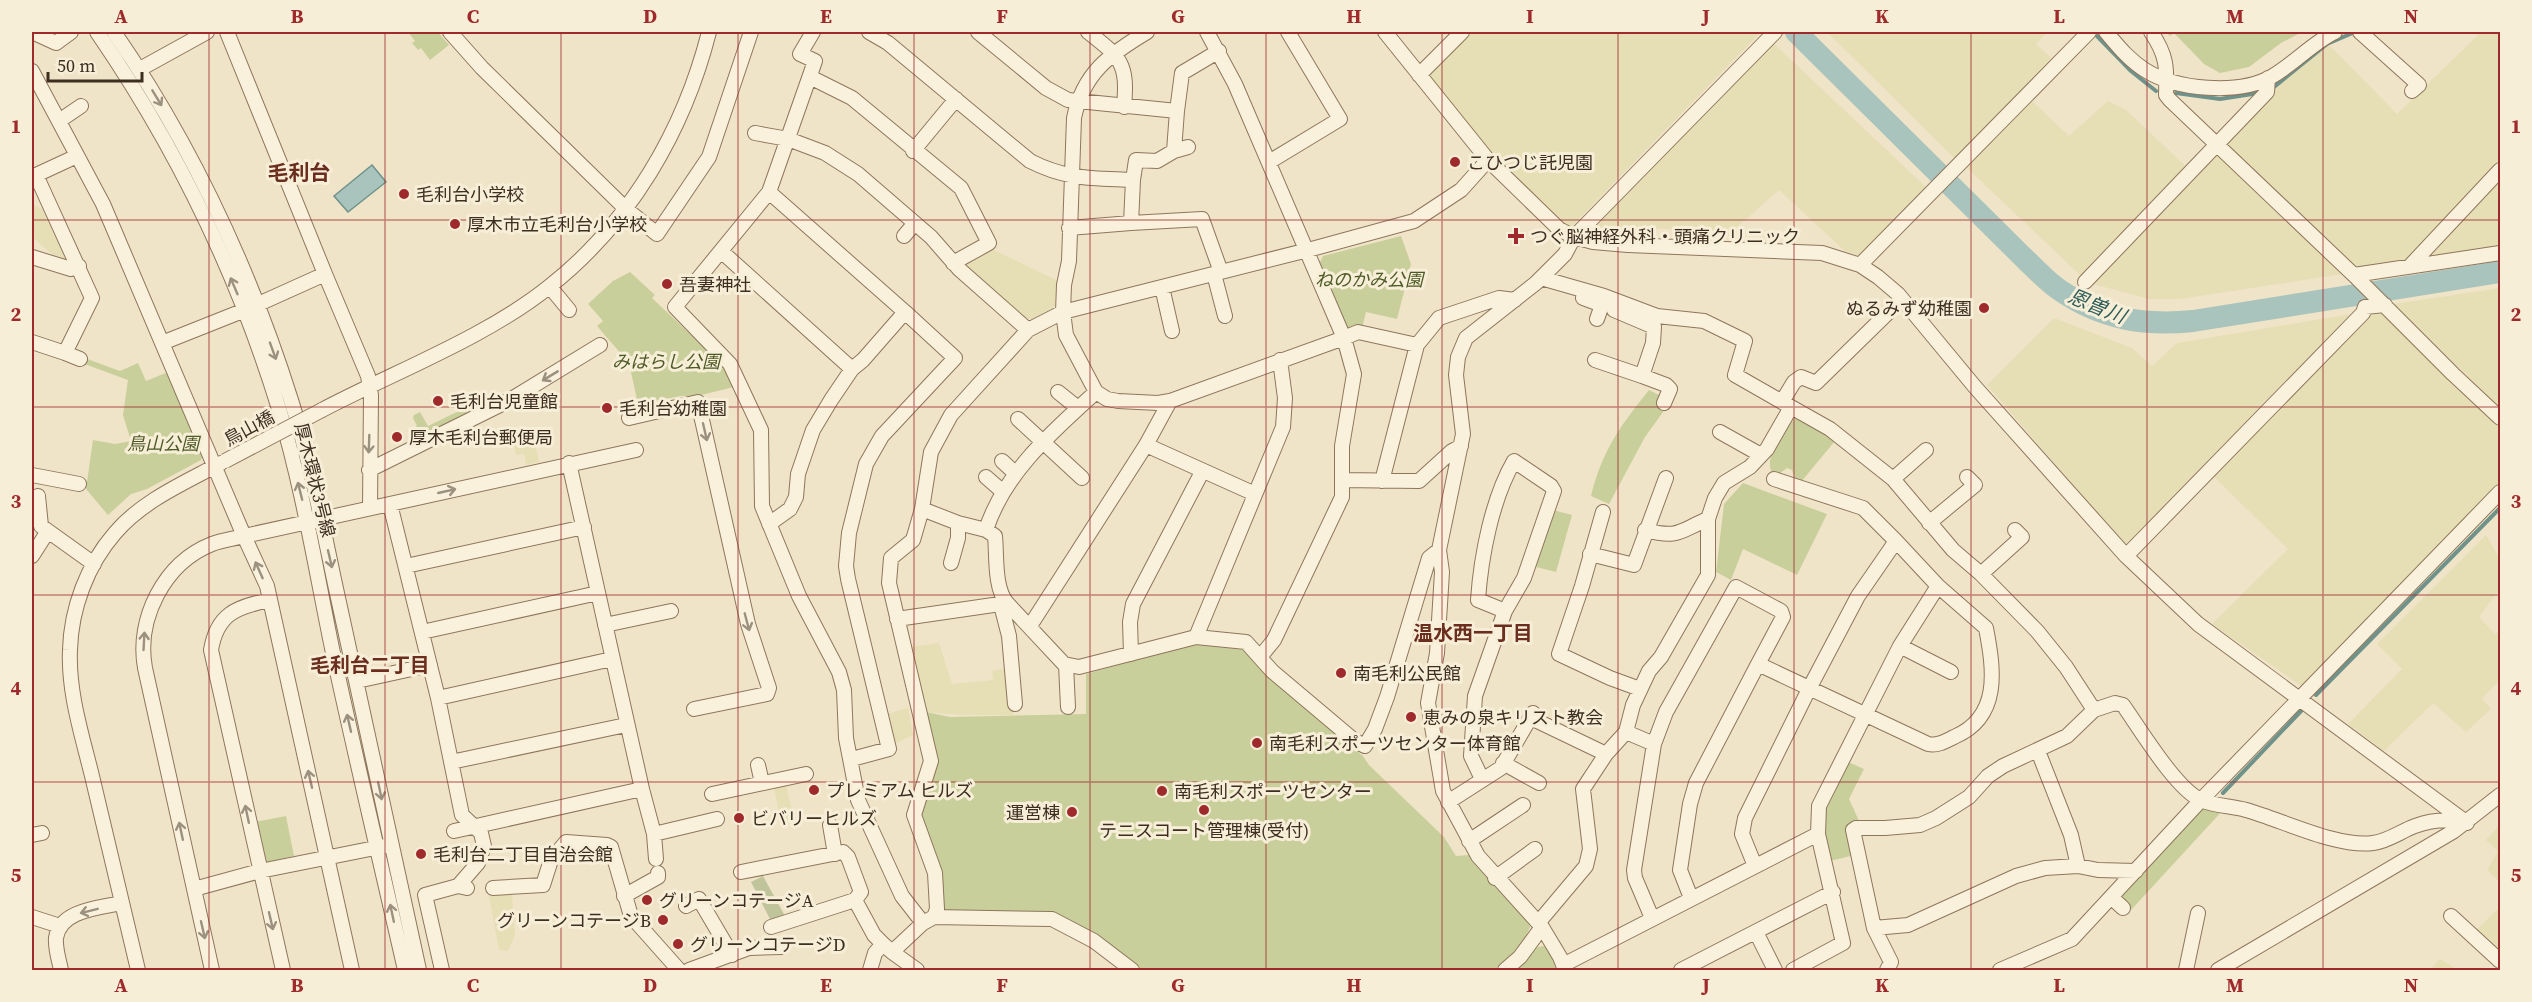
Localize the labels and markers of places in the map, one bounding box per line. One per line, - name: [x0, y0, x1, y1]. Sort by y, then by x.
- place label: こひつじ託児園: [1467, 150, 1593, 175]
- marker: こひつじ託児園: [1448, 155, 1462, 169]
- place label: 毛利台小学校: [416, 182, 524, 207]
- marker: 毛利台小学校: [397, 187, 411, 201]
- place label: 厚木市立毛利台小学校: [467, 212, 647, 237]
- marker: 厚木市立毛利台小学校: [448, 217, 462, 231]
- place label: つぐ脳神経外科・頭痛クリニック: [1530, 224, 1800, 249]
- marker: つぐ脳神経外科・頭痛クリニック: [1507, 227, 1525, 245]
- place label: 吾妻神社: [679, 272, 751, 297]
- marker: 吾妻神社: [660, 277, 674, 291]
- place label: ぬるみず幼稚園: [1846, 296, 1972, 321]
- marker: ぬるみず幼稚園: [1977, 301, 1991, 315]
- place label: 毛利台児童館: [450, 389, 558, 414]
- marker: 毛利台児童館: [431, 394, 445, 408]
- place label: 毛利台幼稚園: [619, 396, 727, 421]
- marker: 毛利台幼稚園: [600, 401, 614, 415]
- place label: 厚木毛利台郵便局: [409, 425, 553, 450]
- marker: 厚木毛利台郵便局: [390, 430, 404, 444]
- place label: 南毛利公民館: [1353, 661, 1461, 686]
- marker: 南毛利公民館: [1334, 666, 1348, 680]
- place label: 恵みの泉キリスト教会: [1423, 705, 1603, 730]
- marker: 恵みの泉キリスト教会: [1404, 710, 1418, 724]
- place label: 南毛利スポーツセンター体育館: [1269, 731, 1521, 756]
- marker: 南毛利スポーツセンター体育館: [1250, 736, 1264, 750]
- place label: プレミアム ヒルズ: [826, 778, 973, 803]
- place label: 南毛利スポーツセンター: [1174, 779, 1372, 804]
- marker: プレミアム ヒルズ: [807, 783, 821, 797]
- marker: 南毛利スポーツセンター: [1155, 784, 1169, 798]
- place label: 運営棟: [1006, 800, 1060, 825]
- marker: テニスコート管理棟(受付): [1197, 803, 1211, 817]
- marker: 運営棟: [1065, 805, 1079, 819]
- place label: ビバリーヒルズ: [751, 806, 877, 831]
- marker: ビバリーヒルズ: [732, 811, 746, 825]
- place label: テニスコート管理棟(受付): [1099, 818, 1309, 843]
- place label: 毛利台二丁目自治会館: [433, 842, 613, 867]
- marker: 毛利台二丁目自治会館: [414, 847, 428, 861]
- place label: グリーンコテージA: [659, 888, 814, 913]
- marker: グリーンコテージA: [640, 893, 654, 907]
- place label: グリーンコテージB: [497, 908, 651, 933]
- marker: グリーンコテージB: [656, 913, 670, 927]
- place label: グリーンコテージD: [690, 932, 846, 957]
- marker: グリーンコテージD: [671, 937, 685, 951]

